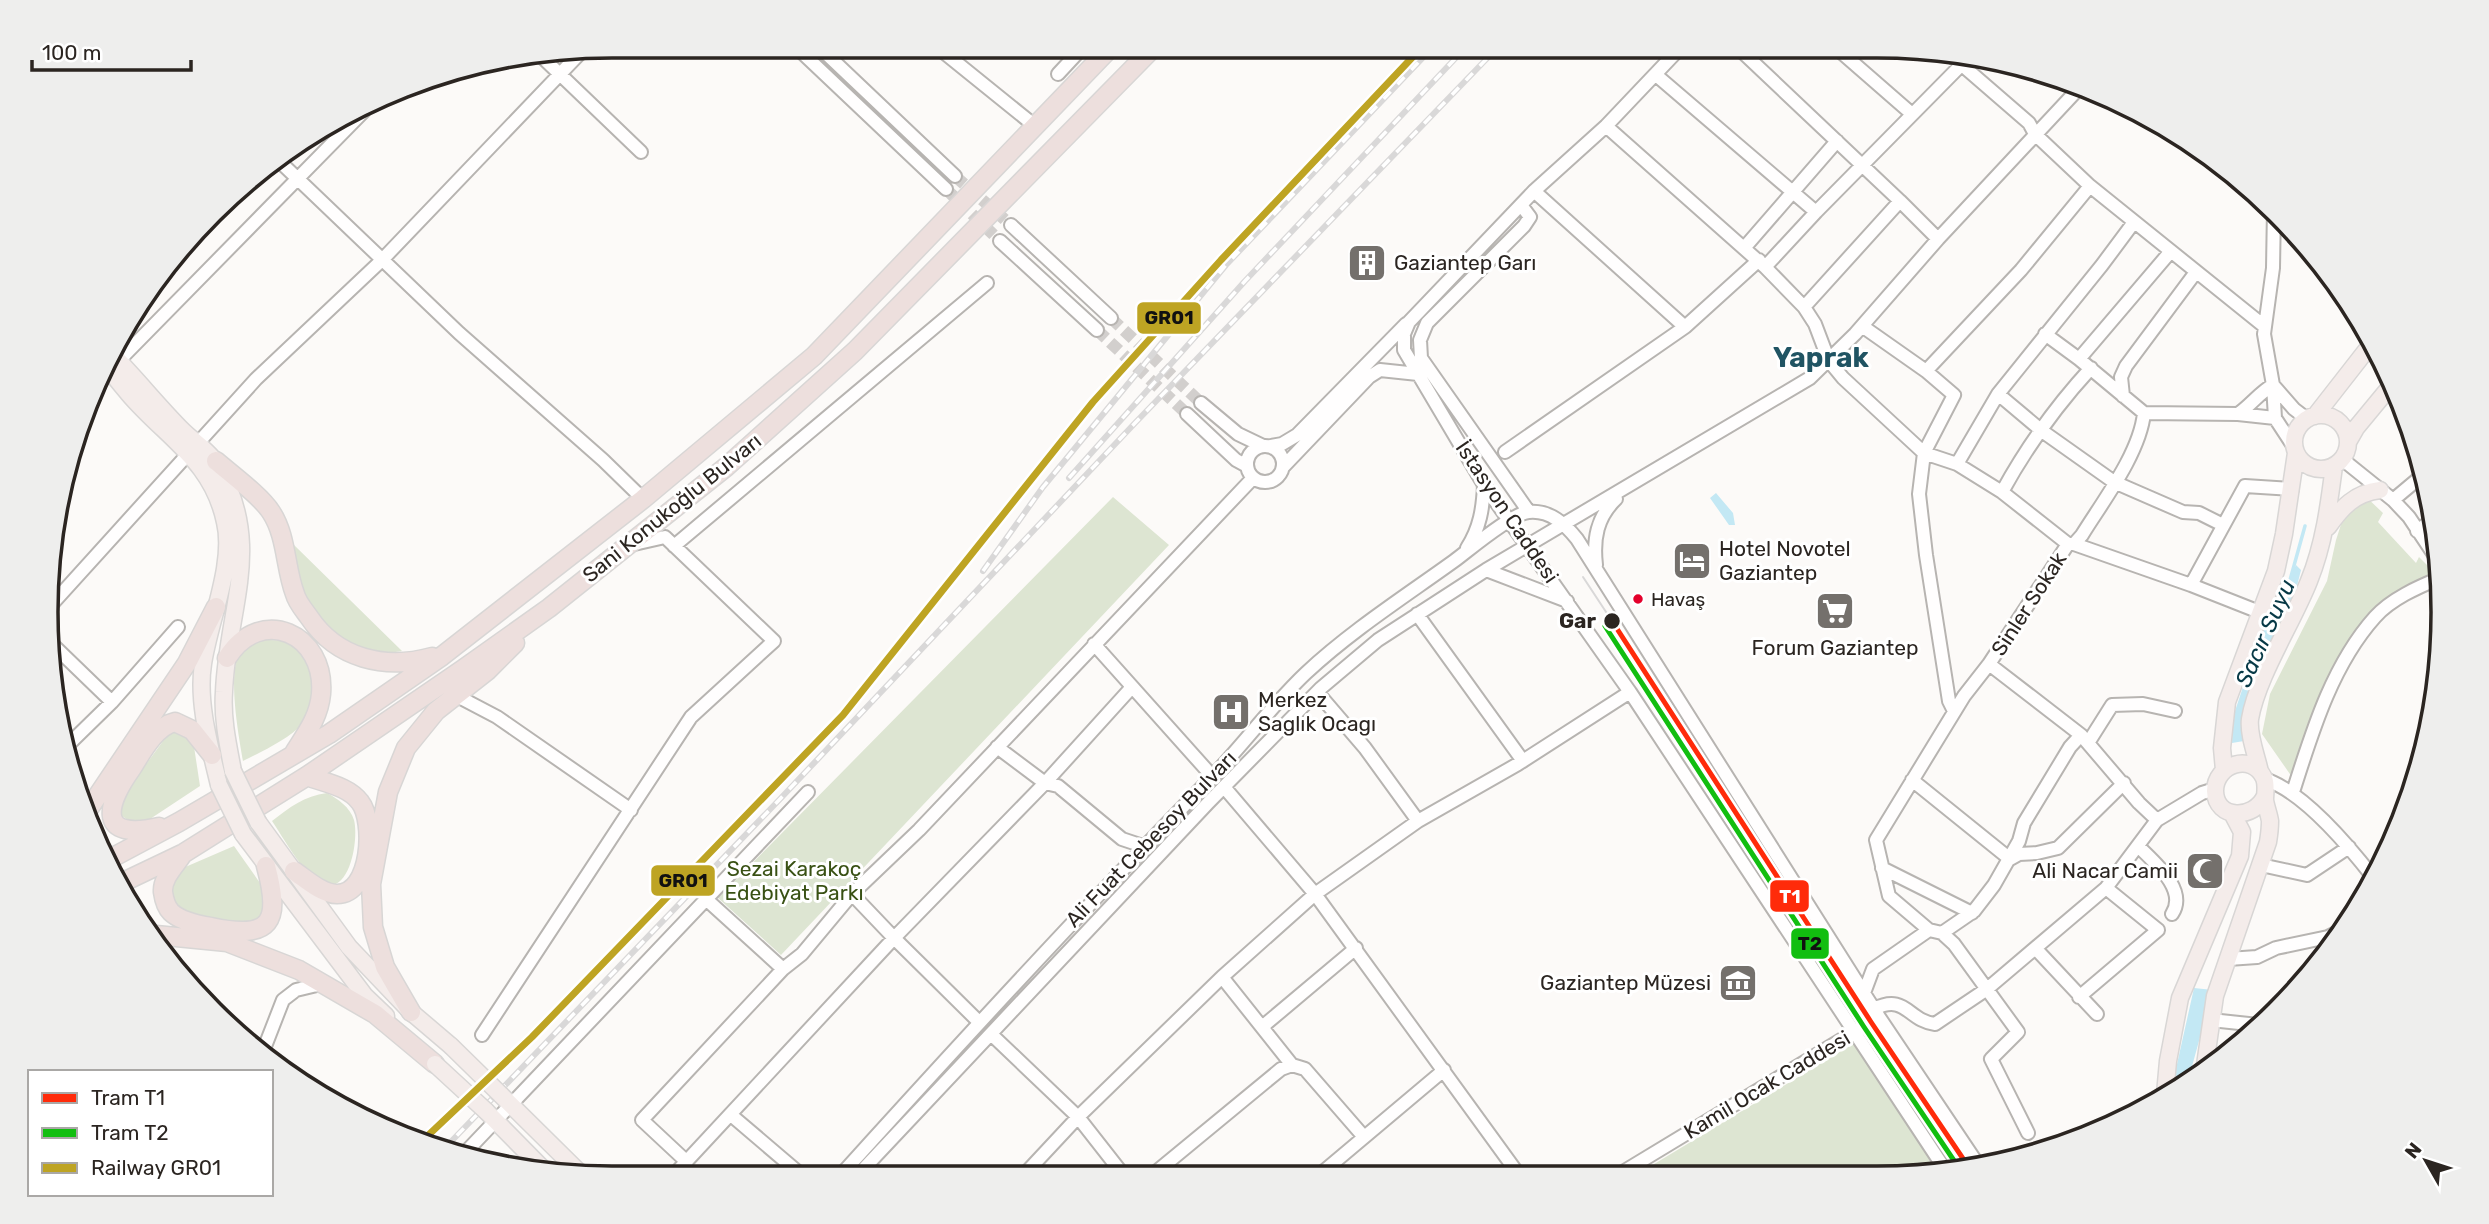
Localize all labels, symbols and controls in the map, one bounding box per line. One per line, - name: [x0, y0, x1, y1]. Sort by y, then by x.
- scale bar: [32, 28, 191, 72]
- text: 100 m: [42, 40, 101, 65]
- building icon: Gaziantep Garı: [1346, 242, 1388, 284]
- place label: Gaziantep Garı: [1394, 250, 1536, 275]
- line badge: GR01: [1136, 301, 1202, 335]
- text: GR01: [1144, 306, 1194, 329]
- district label: Yaprak: [1773, 341, 1870, 374]
- street label: Sani Konukoğlu Bulvarı: [577, 428, 766, 587]
- street label: İstasyon Caddesi: [1451, 436, 1564, 587]
- place label: Hotel Novotel Gaziantep: [1719, 536, 1851, 585]
- hotel icon: Hotel Novotel Gaziantep: [1671, 540, 1713, 582]
- street label: Sinler Sokak: [1986, 547, 2071, 660]
- water label: Sacır Suyu: [2229, 575, 2301, 691]
- place label: Havaş: [1651, 588, 1705, 611]
- supermarket icon: Forum Gaziantep: [1814, 590, 1856, 632]
- marker: Havaş: [1631, 592, 1645, 606]
- place label: Gar: [1559, 608, 1596, 633]
- marker: Gar: [1602, 611, 1622, 631]
- place label: Forum Gaziantep: [1752, 635, 1918, 660]
- place label: Merkez Saglık Ocagı: [1258, 687, 1376, 736]
- hospital icon: Merkez Saglık Ocagı: [1210, 691, 1252, 733]
- street label: Ali Fuat Cebesoy Bulvarı: [1060, 745, 1241, 932]
- mosque icon: Ali Nacar Camii: [2184, 850, 2226, 892]
- park label: Sezai Karakoç Edebiyat Parkı: [724, 856, 864, 905]
- place label: Ali Nacar Camii: [2032, 858, 2178, 883]
- line badge: GR01: [650, 864, 716, 897]
- text: GR01: [658, 869, 708, 892]
- line badge: T1: [1769, 879, 1810, 913]
- text: T1: [1779, 885, 1801, 908]
- line badge: T2: [1790, 927, 1830, 960]
- text: T2: [1798, 932, 1822, 955]
- museum icon: Gaziantep Müzesi: [1717, 962, 1759, 1004]
- place label: Gaziantep Müzesi: [1540, 970, 1711, 995]
- street label: Kamil Ocak Caddesi: [1679, 1025, 1854, 1144]
- legend: [28, 1070, 273, 1196]
- text: Tram T1: [91, 1085, 165, 1110]
- text: Tram T2: [91, 1120, 169, 1145]
- north arrow: [2391, 1126, 2461, 1196]
- text: N: [2400, 1138, 2426, 1163]
- text: Railway GR01: [91, 1155, 221, 1180]

